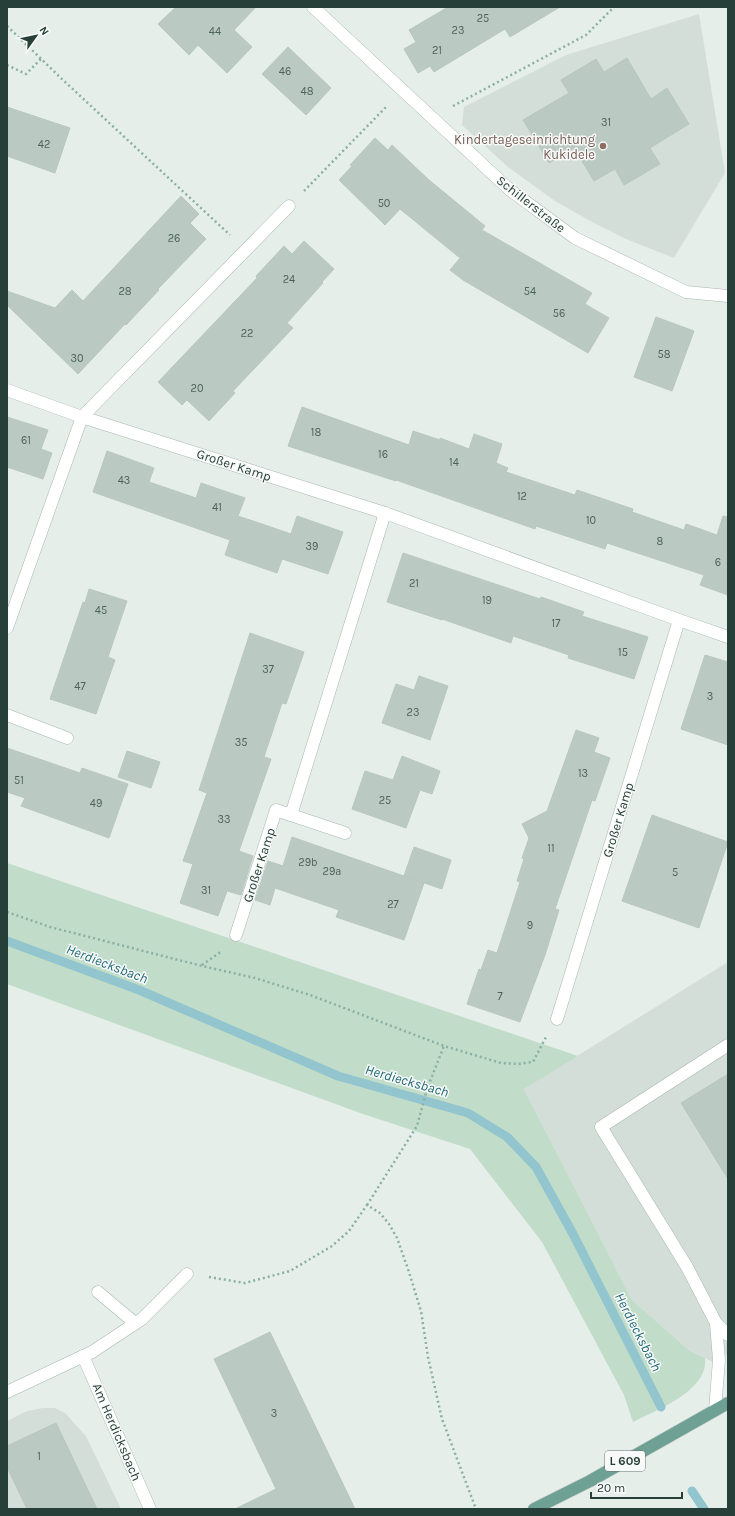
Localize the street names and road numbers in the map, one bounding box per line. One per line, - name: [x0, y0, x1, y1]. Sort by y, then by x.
- street label: Schillerstraße: [494, 172, 569, 236]
- street label: Großer Kamp: [195, 446, 273, 484]
- street label: Großer Kamp: [600, 781, 636, 859]
- street label: Großer Kamp: [240, 826, 278, 904]
- street label: Am Herdicksbach: [90, 1381, 144, 1483]
- road number: L 609: [605, 1451, 645, 1471]

